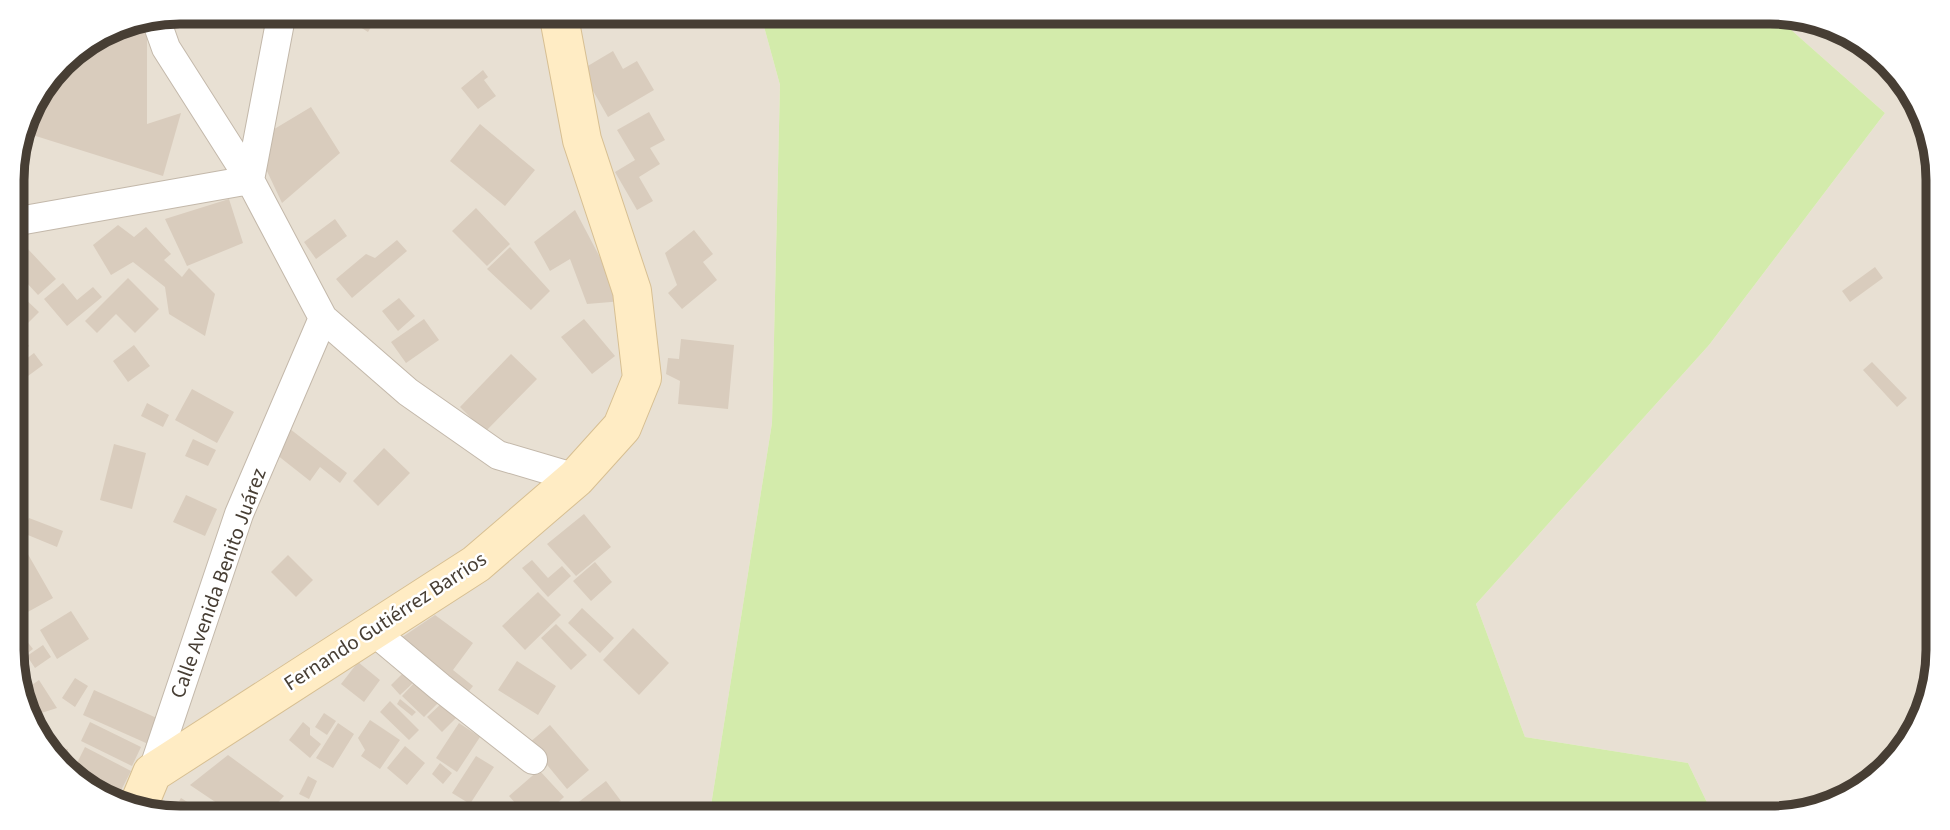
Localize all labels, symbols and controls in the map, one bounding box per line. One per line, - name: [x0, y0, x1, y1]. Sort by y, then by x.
- street label: Calle Avenida Benito Juárez: [162, 464, 274, 702]
- street label: Fernando Gutiérrez Barrios: [278, 544, 492, 698]

